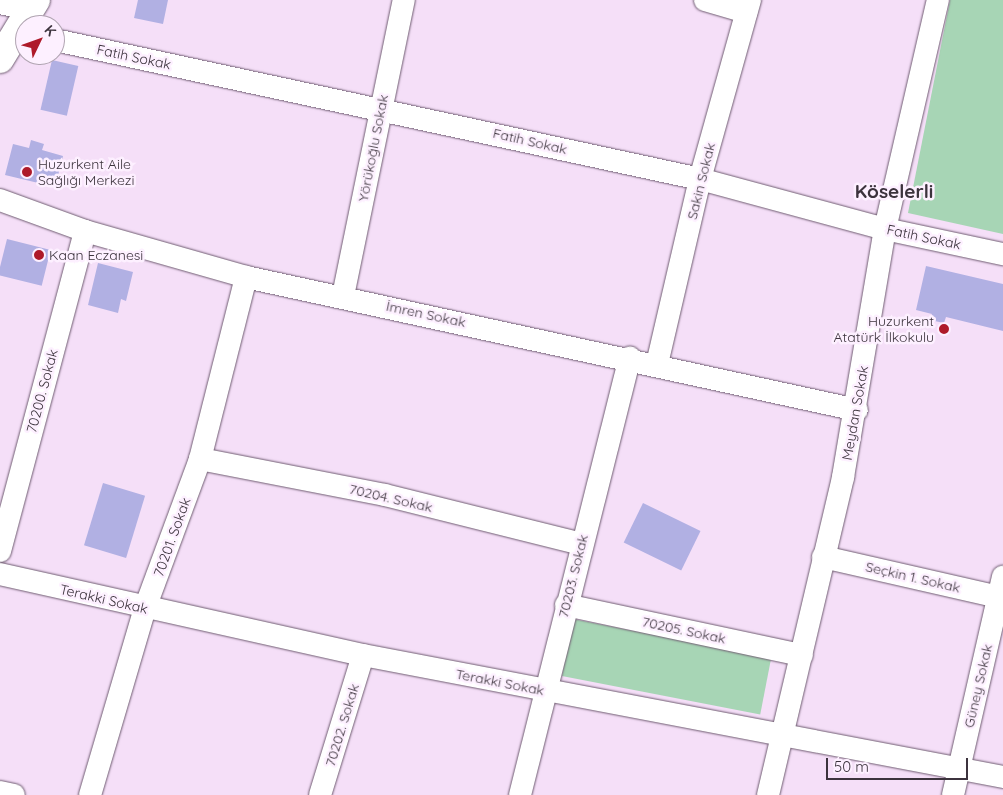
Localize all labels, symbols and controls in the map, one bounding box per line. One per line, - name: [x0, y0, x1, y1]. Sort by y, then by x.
- north arrow: [15, 15, 65, 65]
- text: K: [41, 21, 60, 40]
- street label: Fatih Sokak: [95, 41, 173, 73]
- street label: Yörükoğlu Sokak: [354, 93, 392, 203]
- street label: Fatih Sokak: [491, 124, 569, 158]
- street label: Sakin Sokak: [683, 141, 719, 221]
- place label: Huzurkent Aile Sağlığı Merkezi: [38, 156, 135, 188]
- marker: Huzurkent Aile Sağlığı Merkezi: [20, 165, 34, 179]
- district label: Köselerli: [855, 181, 933, 203]
- street label: Fatih Sokak: [885, 221, 963, 253]
- place label: Kaan Eczanesi: [49, 247, 143, 263]
- marker: Kaan Eczanesi: [33, 249, 45, 261]
- street label: İmren Sokak: [385, 297, 467, 331]
- place label: Huzurkent Atatürk İlkokulu: [834, 313, 934, 346]
- marker: Huzurkent Atatürk İlkokulu: [938, 323, 950, 335]
- street label: 70200. Sokak: [23, 347, 61, 435]
- street label: Meydan Sokak: [838, 364, 872, 462]
- street label: 70204. Sokak: [348, 480, 434, 516]
- street label: 70201. Sokak: [150, 495, 194, 579]
- street label: 70203. Sokak: [555, 533, 591, 619]
- street label: Seçkin 1. Sokak: [864, 558, 962, 596]
- street label: Terakki Sokak: [58, 581, 150, 617]
- street label: 70205. Sokak: [641, 613, 727, 647]
- street label: Güney Sokak: [960, 643, 996, 729]
- street label: Terakki Sokak: [454, 665, 546, 699]
- street label: 70202. Sokak: [321, 682, 363, 768]
- scale bar: [828, 748, 970, 780]
- text: 50 m: [834, 757, 869, 776]

